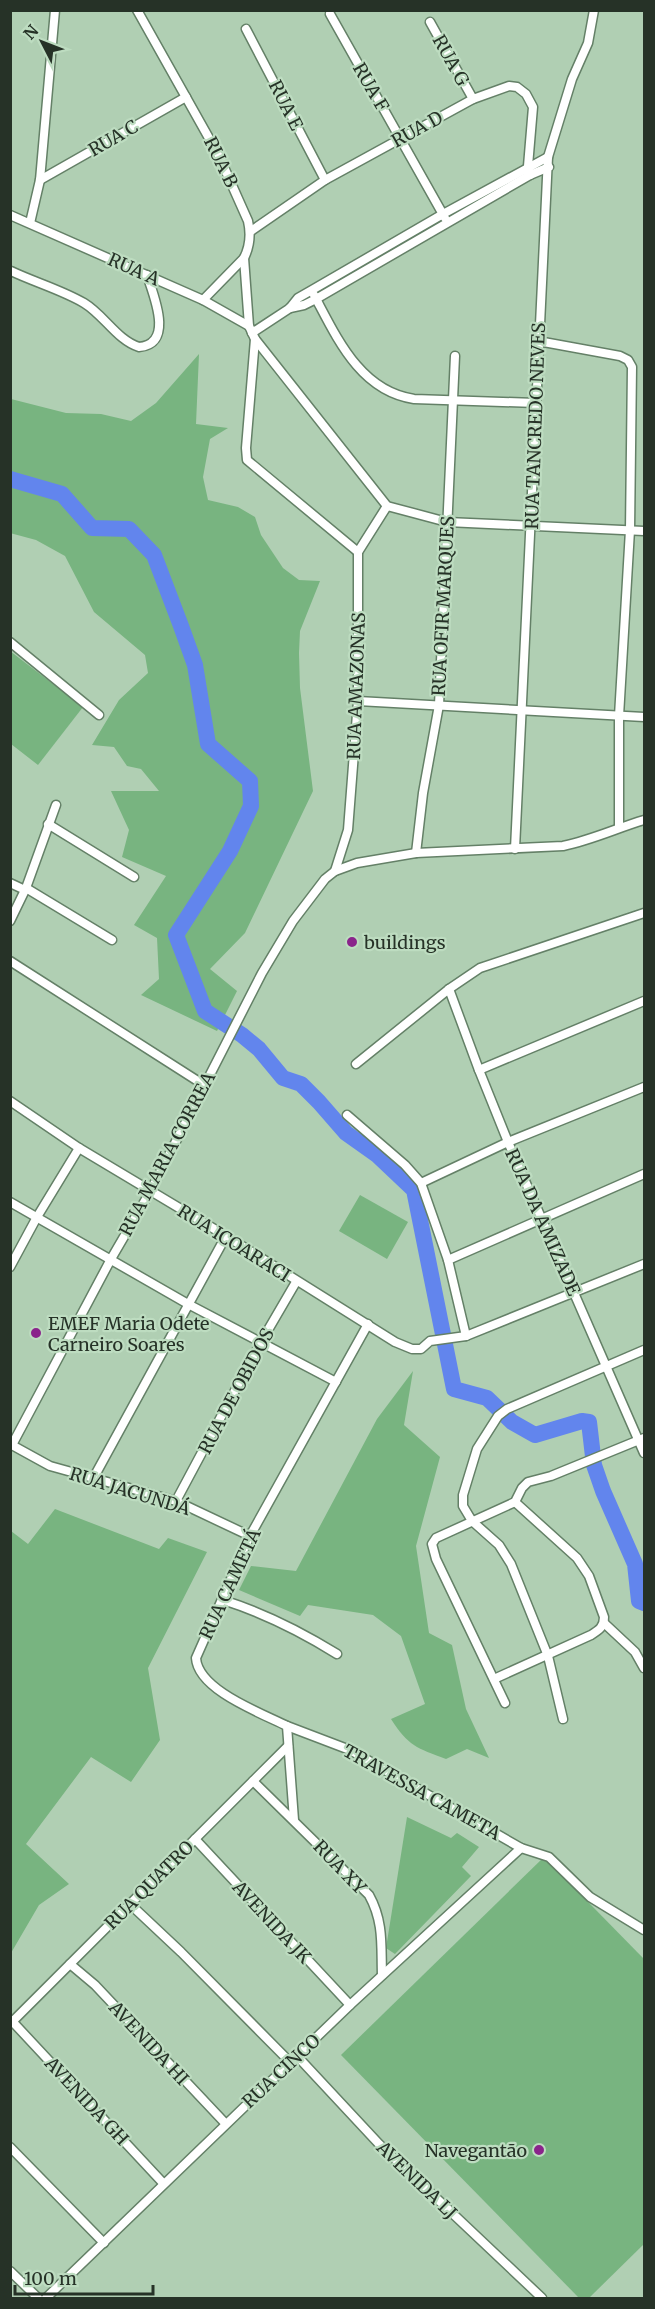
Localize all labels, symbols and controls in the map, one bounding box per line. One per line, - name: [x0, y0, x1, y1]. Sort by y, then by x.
- north arrow: [12, 12, 72, 72]
- text: N: [19, 20, 43, 43]
- street label: RUA G: [428, 31, 474, 89]
- street label: RUA F: [348, 58, 394, 116]
- street label: RUA E: [264, 76, 309, 134]
- street label: RUA D: [387, 106, 447, 152]
- street label: RUA C: [84, 115, 142, 161]
- street label: RUA B: [199, 133, 243, 191]
- street label: RUA A: [105, 247, 164, 291]
- street label: RUA TANCREDO NEVES: [520, 322, 550, 530]
- street label: RUA OFIR MARQUES: [427, 515, 459, 697]
- street label: RUA AMAZONAS: [342, 612, 370, 760]
- place label: buildings: [363, 931, 446, 954]
- marker: buildings: [345, 935, 359, 949]
- street label: RUA MARIA CORREA: [114, 1068, 220, 1240]
- street label: RUA DA AMIZADE: [500, 1145, 586, 1300]
- street label: RUA ICOARACI: [173, 1199, 295, 1287]
- place label: EMEF Maria Odete Carneiro Soares: [48, 1312, 210, 1356]
- street label: RUA DE OBIDOS: [193, 1324, 279, 1458]
- marker: EMEF Maria Odete Carneiro Soares: [29, 1326, 43, 1340]
- street label: RUA JACUNDÁ: [67, 1462, 193, 1520]
- street label: RUA CAMETÁ: [194, 1525, 266, 1643]
- street label: TRAVESSA CAMETA: [339, 1739, 505, 1845]
- street label: RUA XY: [309, 1835, 372, 1899]
- street label: RUA QUATRO: [100, 1836, 198, 1934]
- street label: AVENIDA JK: [227, 1875, 316, 1968]
- street label: AVENIDA HI: [104, 1995, 194, 2090]
- street label: RUA CINCO: [237, 2029, 325, 2113]
- street label: AVENIDA GH: [39, 2051, 134, 2150]
- street label: AVENIDA LJ: [371, 2135, 462, 2224]
- place label: Navegantão: [425, 2139, 527, 2162]
- marker: Navegantão: [532, 2143, 546, 2157]
- scale bar: [15, 2258, 153, 2296]
- text: 100 m: [24, 2267, 77, 2290]

